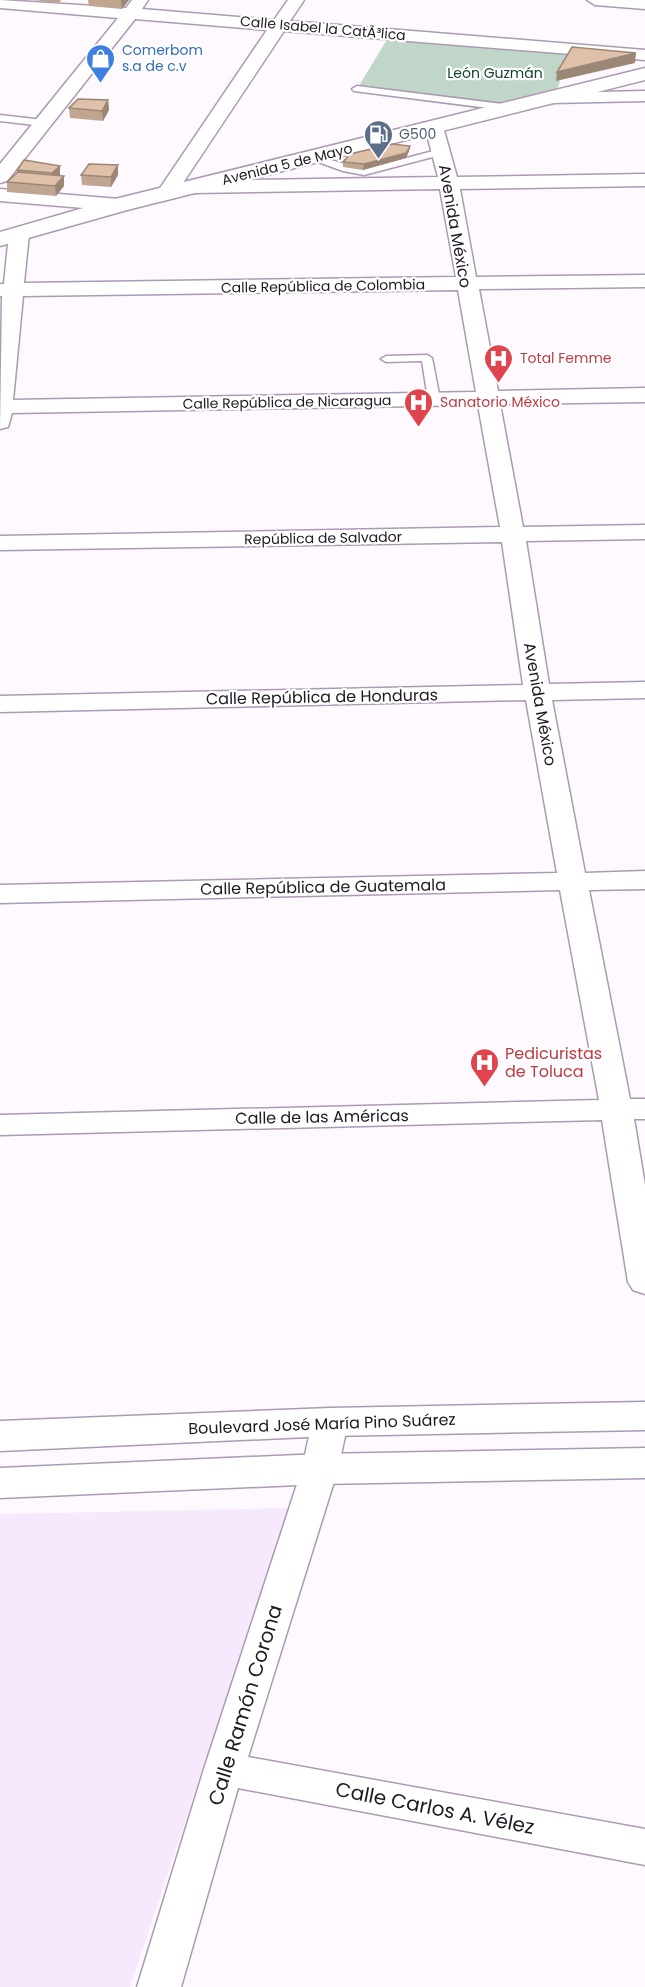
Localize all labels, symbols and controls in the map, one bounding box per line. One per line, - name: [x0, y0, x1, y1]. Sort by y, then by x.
- street label: Calle Isabel la CatÃ³lica: [239, 11, 407, 45]
- place label: Comerbom s.a de c.v: [122, 40, 203, 76]
- shop icon: Comerbom s.a de c.v: [85, 42, 117, 84]
- park label: León Guzmán: [447, 63, 543, 83]
- fuel station icon: G500: [362, 118, 394, 160]
- place label: G500: [399, 124, 436, 144]
- street label: Avenida 5 de Mayo: [220, 138, 354, 190]
- street label: Avenida México: [433, 162, 477, 290]
- street label: Calle República de Colombia: [221, 274, 425, 298]
- hospital icon: Total Femme: [483, 342, 515, 384]
- place label: Total Femme: [520, 348, 612, 368]
- hospital icon: Sanatorio México: [403, 386, 435, 428]
- street label: Calle República de Nicaragua: [182, 390, 392, 414]
- place label: Sanatorio México: [440, 392, 560, 412]
- street label: República de Salvador: [244, 527, 402, 549]
- street label: Avenida México: [518, 640, 562, 768]
- street label: Calle República de Honduras: [206, 683, 438, 711]
- street label: Calle República de Guatemala: [200, 873, 446, 901]
- place label: Pedicuristas de Toluca: [505, 1042, 602, 1083]
- hospital icon: Pedicuristas de Toluca: [468, 1046, 500, 1088]
- street label: Calle de las Américas: [235, 1104, 409, 1130]
- street label: Boulevard José María Pino Suárez: [188, 1408, 456, 1440]
- street label: Calle Ramón Corona: [201, 1601, 289, 1809]
- street label: Calle Carlos A. Vélez: [333, 1775, 537, 1841]

